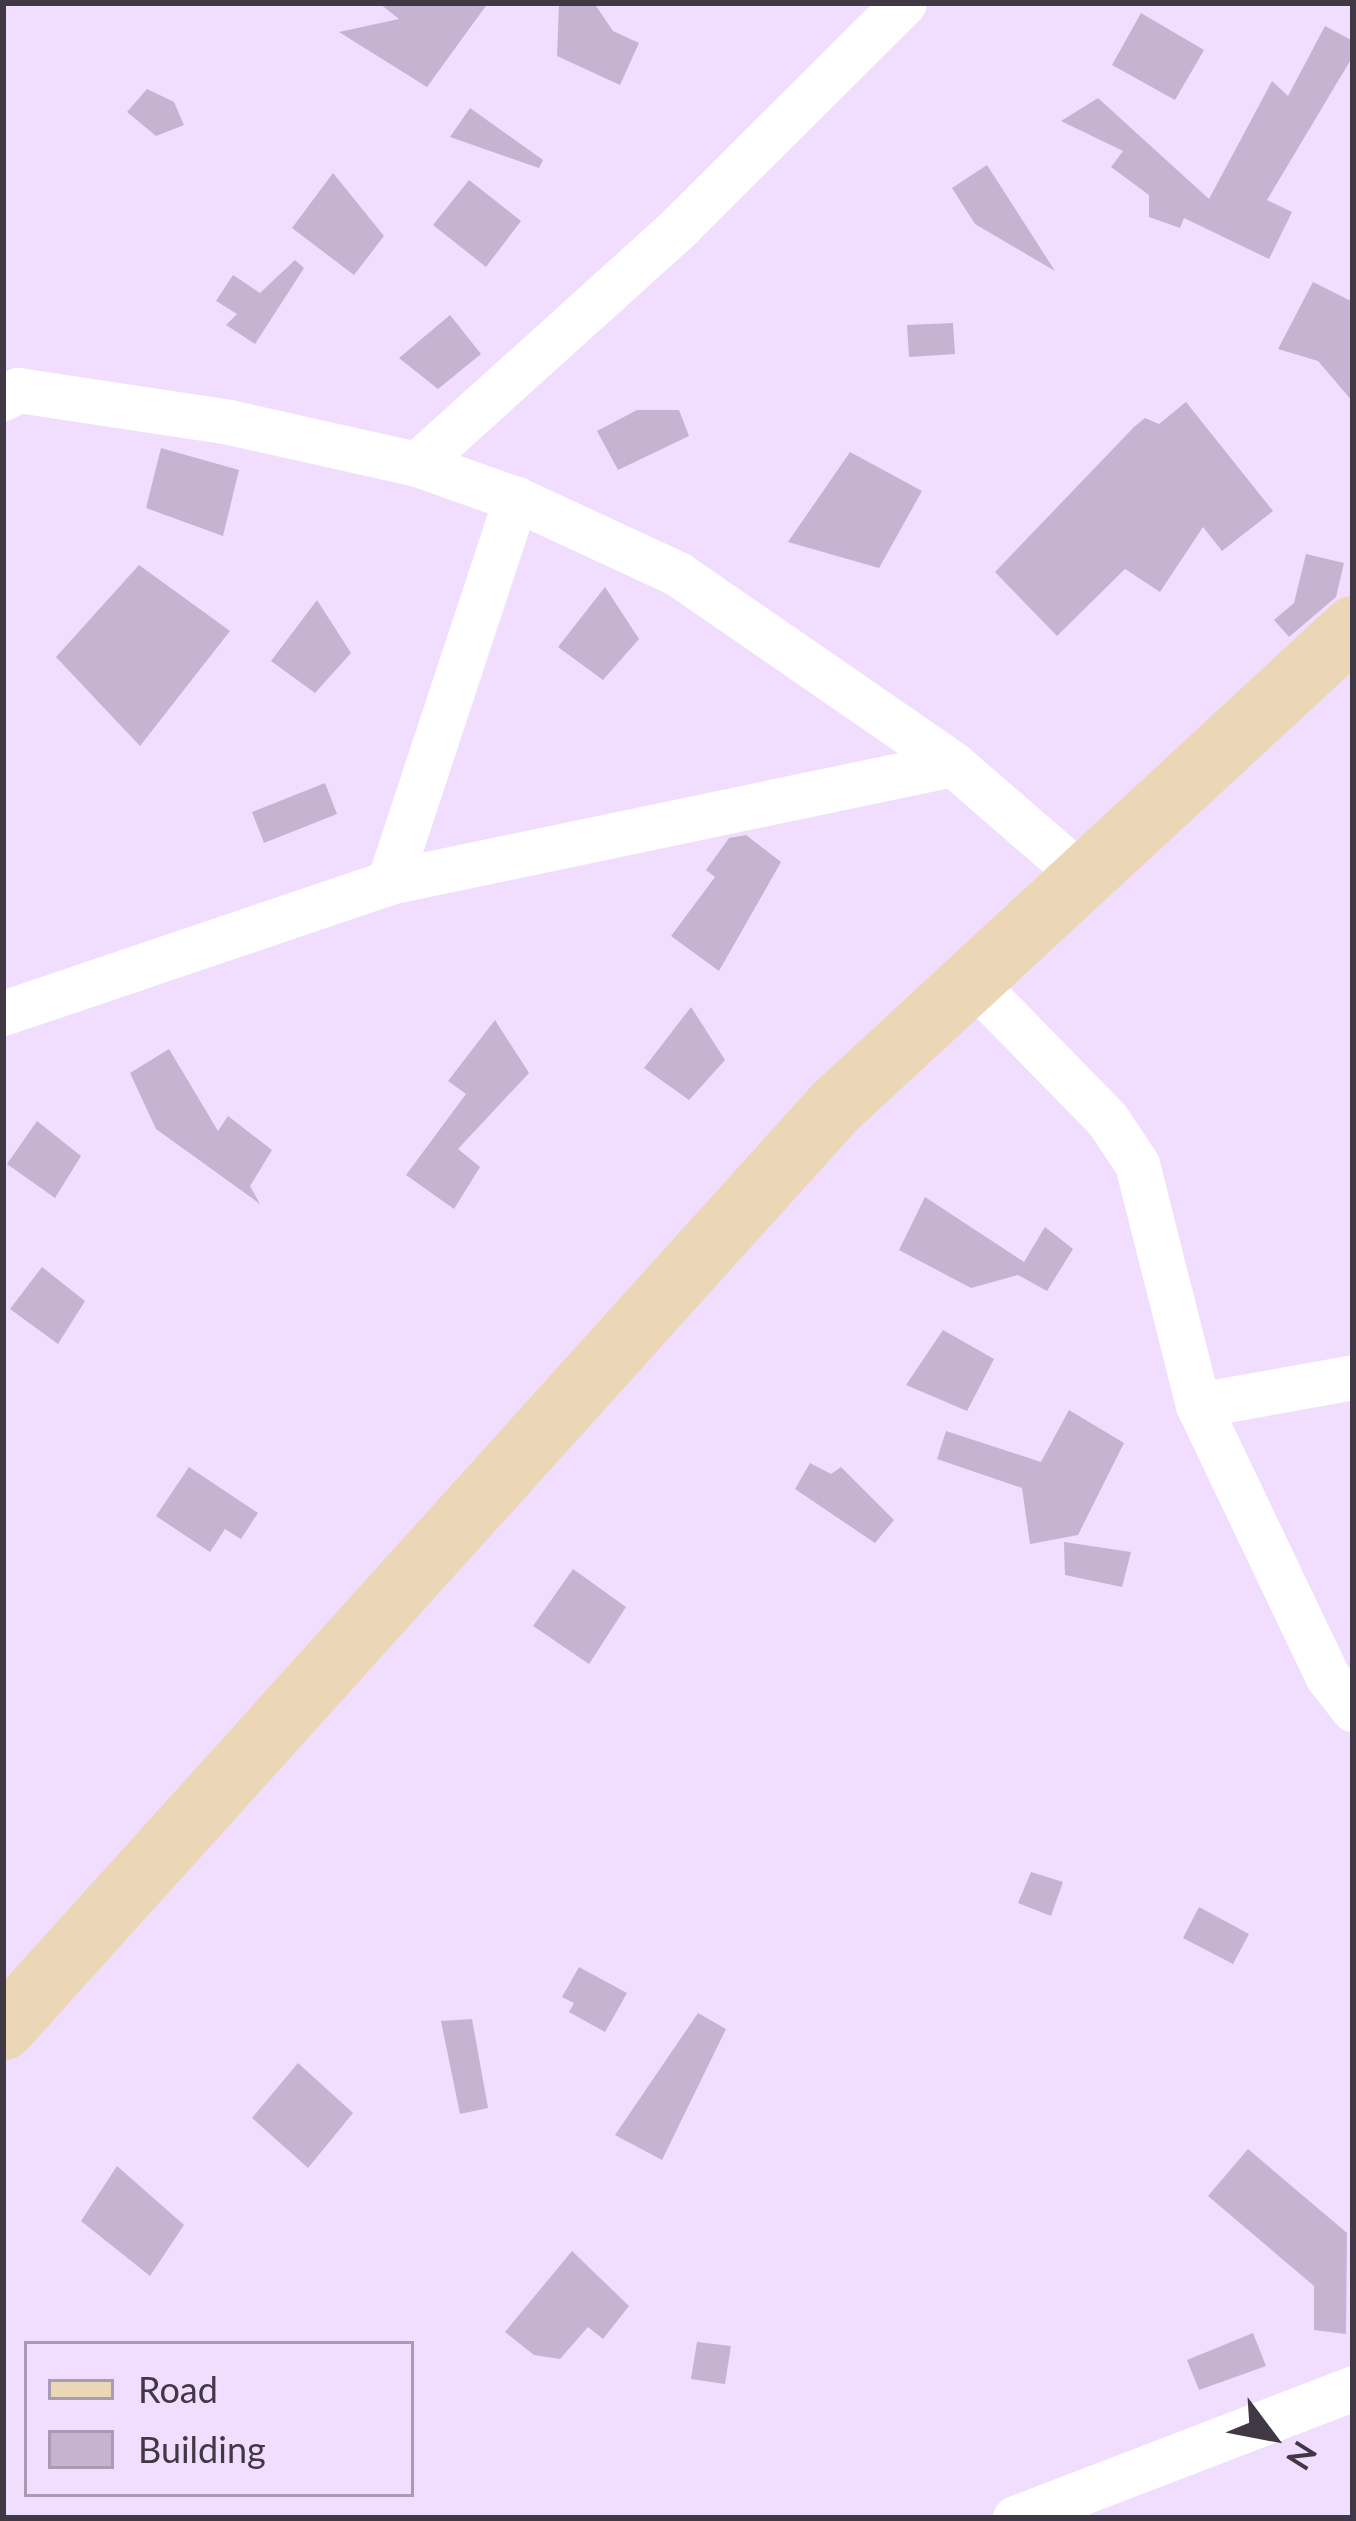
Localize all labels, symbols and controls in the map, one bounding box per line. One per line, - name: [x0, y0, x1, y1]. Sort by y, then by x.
- legend: [24, 2341, 414, 2497]
- text: Road: [138, 2367, 218, 2411]
- north arrow: [1212, 2377, 1332, 2497]
- text: Building: [138, 2427, 266, 2471]
- text: N: [1279, 2435, 1326, 2477]

